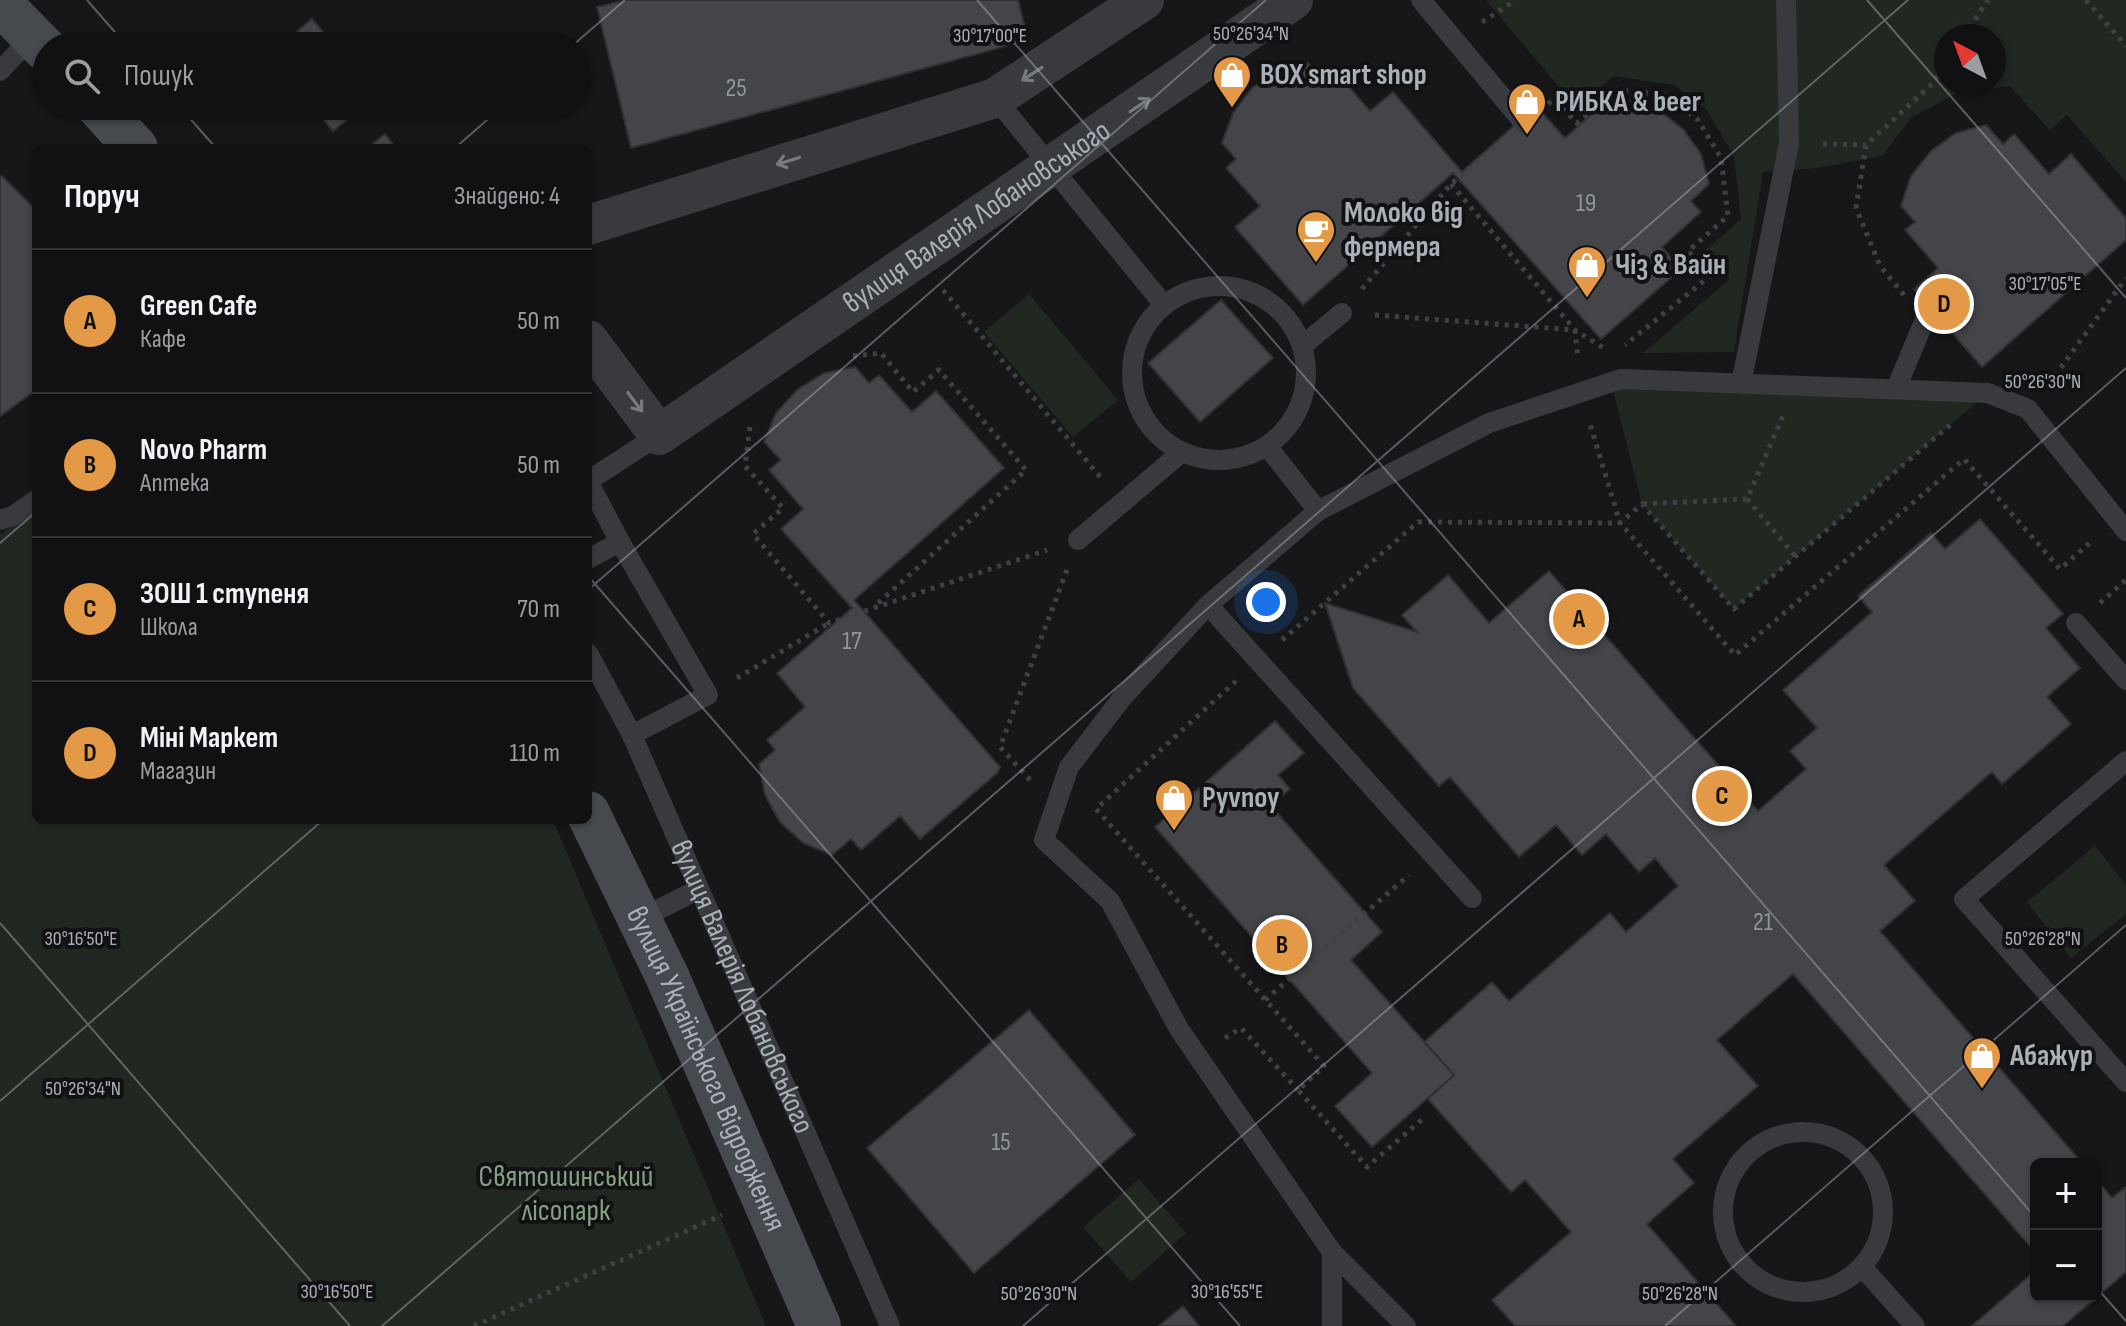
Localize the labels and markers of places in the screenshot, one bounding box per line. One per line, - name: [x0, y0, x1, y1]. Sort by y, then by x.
- shop icon: BOX smart shop: [1211, 54, 1253, 109]
- place label: BOX smart shop: [1260, 57, 1427, 93]
- shop icon: РИБКА & beer: [1506, 81, 1548, 136]
- place label: РИБКА & beer: [1555, 84, 1701, 120]
- place label: Молоко від фермера: [1344, 195, 1463, 265]
- cafe icon: Молоко від фермера: [1295, 209, 1337, 264]
- shop icon: Чіз & Вайн: [1566, 244, 1608, 299]
- place label: Чіз & Вайн: [1615, 247, 1726, 283]
- pin: D: [1918, 274, 1970, 334]
- pin: A: [1553, 589, 1605, 649]
- pin: C: [1696, 766, 1748, 826]
- shop icon: Pyvnoy: [1153, 777, 1195, 832]
- place label: Pyvnoy: [1202, 780, 1280, 816]
- pin: B: [1256, 915, 1308, 975]
- shop icon: Абажур: [1961, 1035, 2003, 1090]
- place label: Абажур: [2009, 1038, 2093, 1074]

